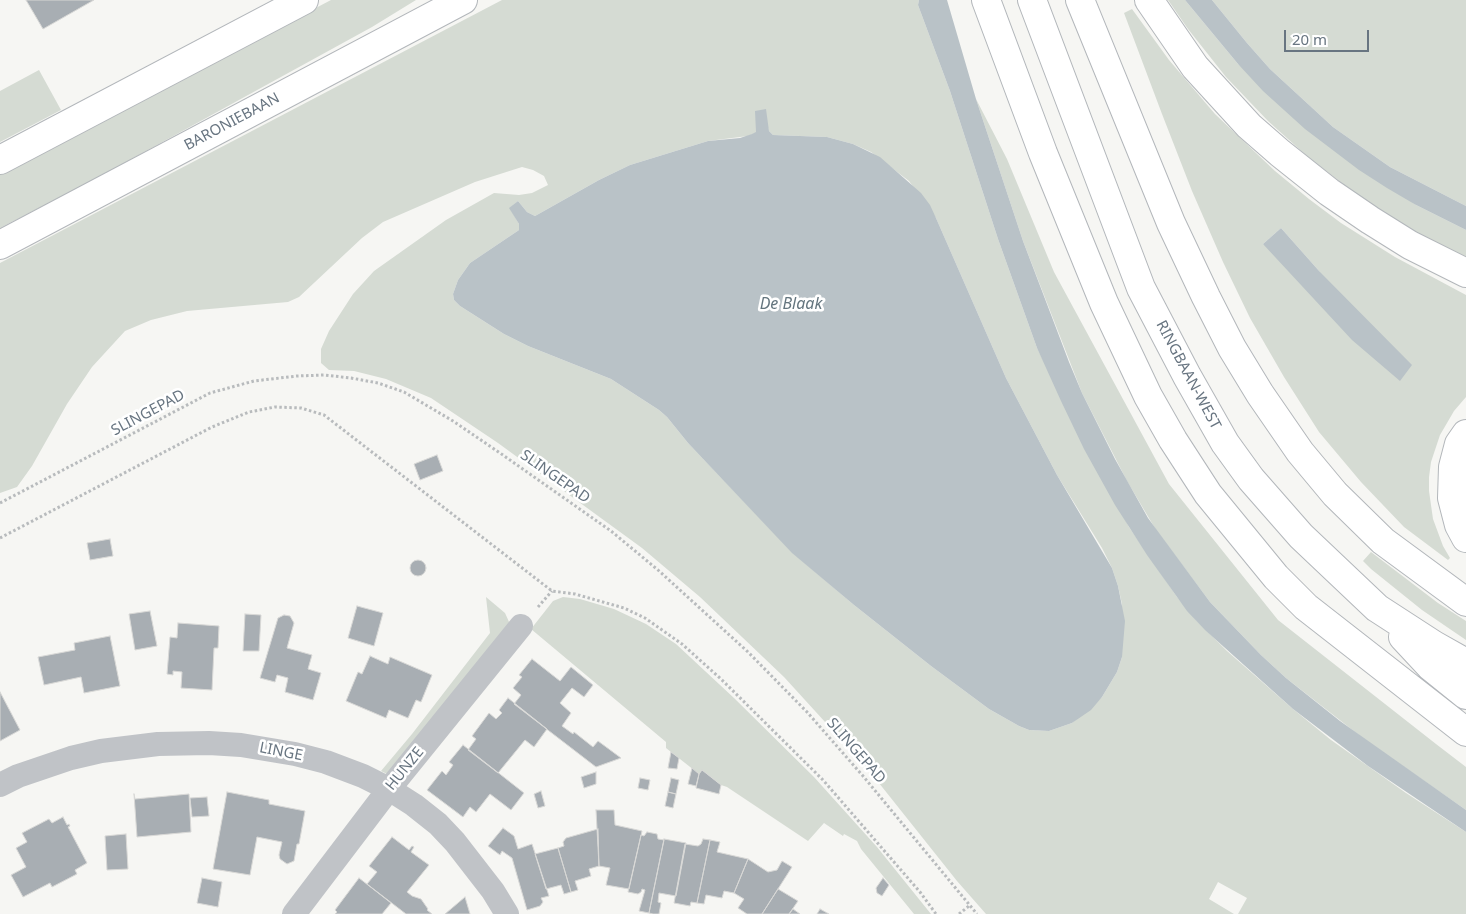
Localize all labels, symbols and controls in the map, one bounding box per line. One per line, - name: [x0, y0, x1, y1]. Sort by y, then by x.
- scale bar: [1286, 20, 1371, 52]
- text: 20 m: [1292, 29, 1327, 49]
- street label: BARONIEBAAN: [181, 89, 283, 155]
- water label: De Blaak: [760, 294, 822, 314]
- street label: RINGBAAN-WEST: [1152, 317, 1224, 433]
- street label: SLINGEPAD: [108, 386, 188, 440]
- street label: SLINGEPAD: [517, 446, 593, 508]
- street label: SLINGEPAD: [823, 715, 889, 787]
- street label: LINGE: [258, 739, 304, 765]
- street label: HUNZE: [382, 744, 428, 794]

